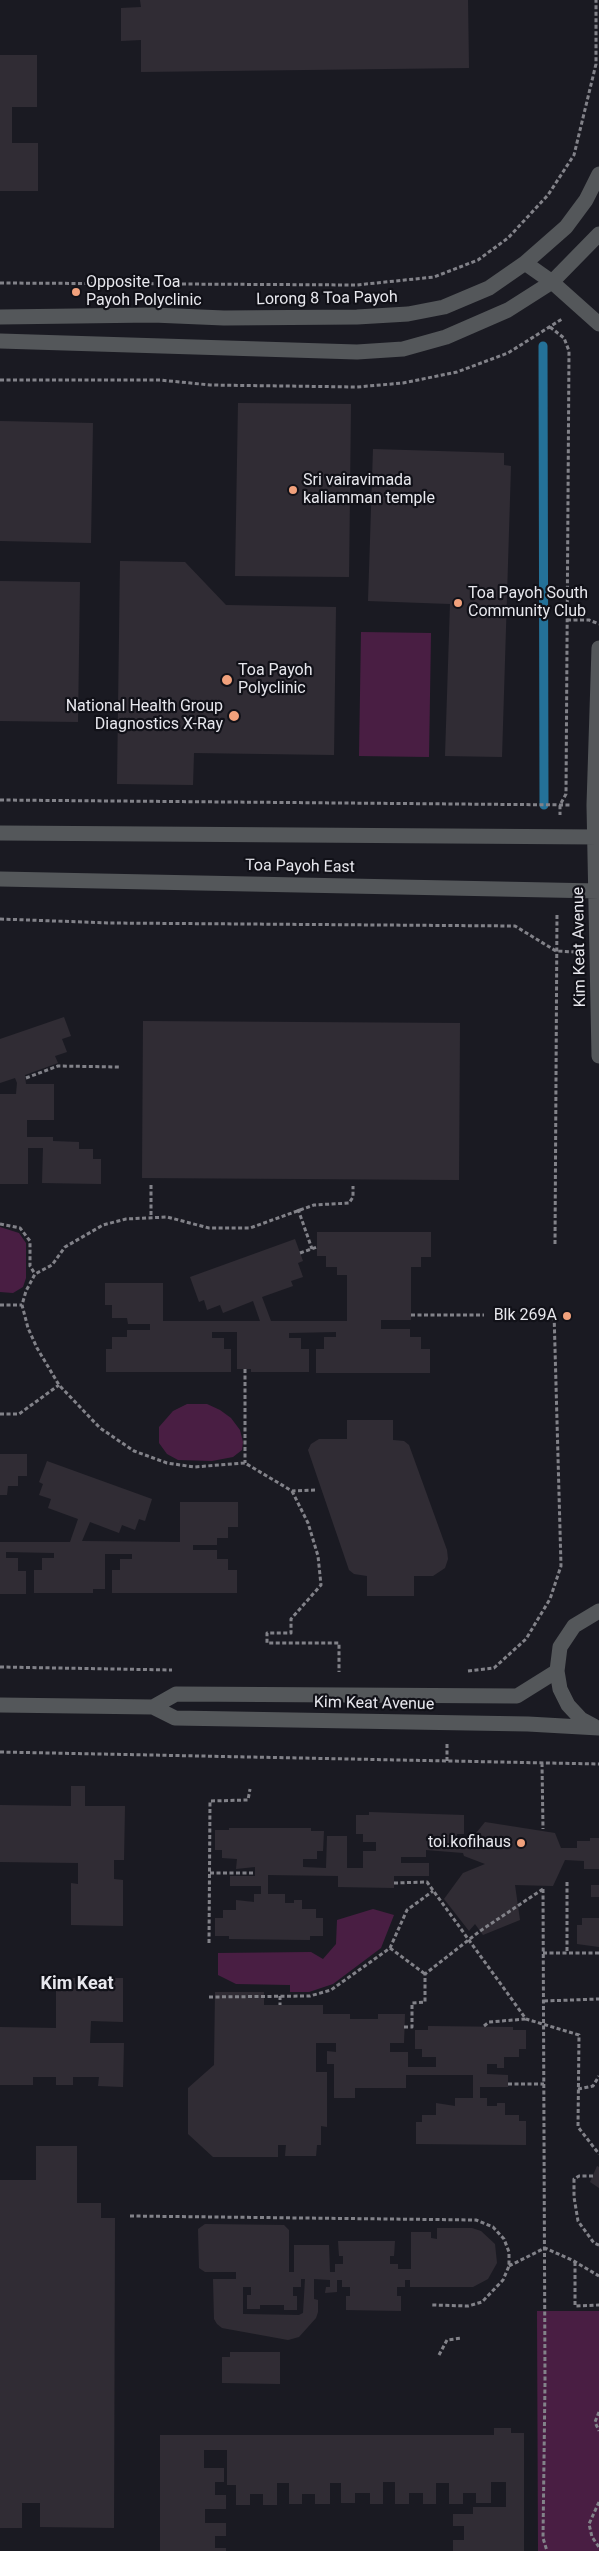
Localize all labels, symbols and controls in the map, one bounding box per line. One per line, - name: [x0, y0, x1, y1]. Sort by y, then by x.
- place label: Opposite Toa Payoh Polyclinic: [86, 273, 202, 311]
- marker: Opposite Toa Payoh Polyclinic: [70, 286, 82, 298]
- street label: Lorong 8 Toa Payoh: [256, 288, 398, 310]
- place label: Sri vairavimada kaliamman temple: [303, 471, 435, 509]
- marker: Sri vairavimada kaliamman temple: [287, 484, 299, 496]
- place label: Toa Payoh South Community Club: [468, 584, 588, 622]
- marker: Toa Payoh South Community Club: [452, 597, 464, 609]
- place label: Toa Payoh Polyclinic: [238, 661, 313, 699]
- marker: Toa Payoh Polyclinic: [220, 673, 234, 687]
- place label: National Health Group Diagnostics X-Ray: [66, 697, 223, 735]
- marker: National Health Group Diagnostics X-Ray: [227, 709, 241, 723]
- street label: Toa Payoh East: [245, 856, 355, 878]
- street label: Kim Keat Avenue: [569, 887, 591, 1007]
- place label: Blk 269A: [494, 1306, 557, 1326]
- marker: Blk 269A: [561, 1310, 573, 1322]
- street label: Kim Keat Avenue: [314, 1693, 434, 1715]
- place label: toi.kofihaus: [428, 1833, 511, 1853]
- marker: toi.kofihaus: [515, 1837, 527, 1849]
- district label: Kim Keat: [41, 1973, 113, 1995]

